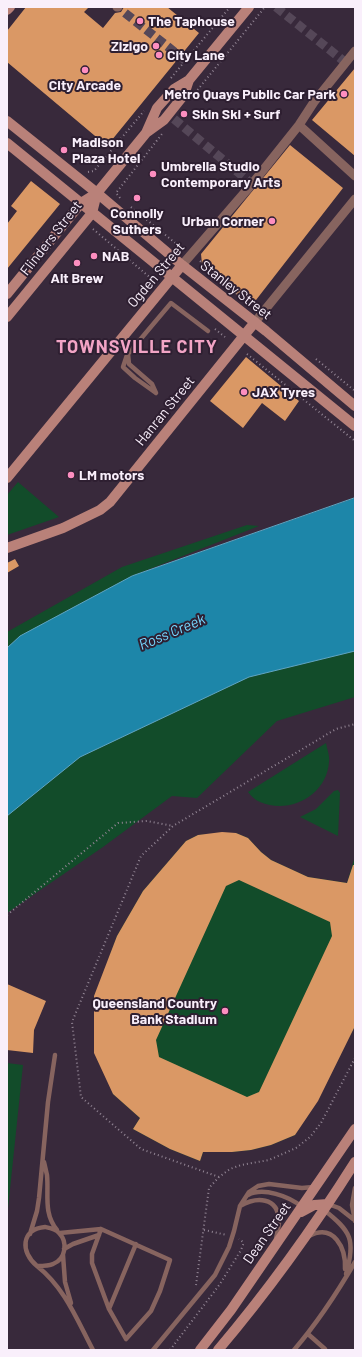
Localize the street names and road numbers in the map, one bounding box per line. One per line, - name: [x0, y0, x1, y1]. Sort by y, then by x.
- street label: Flinders Street: [17, 197, 85, 279]
- street label: Ogden Street: [124, 239, 188, 311]
- street label: Stanley Street: [197, 257, 275, 323]
- street label: Hanran Street: [132, 373, 198, 449]
- street label: Dean Street: [240, 1199, 294, 1267]

